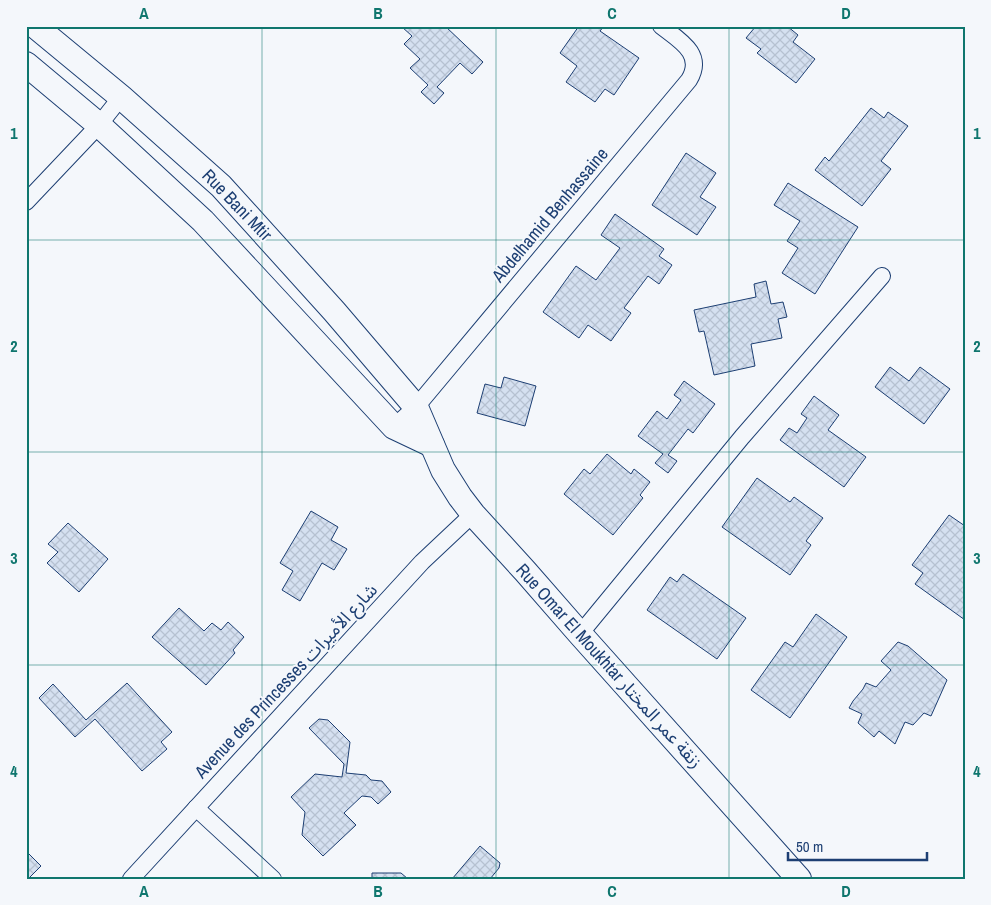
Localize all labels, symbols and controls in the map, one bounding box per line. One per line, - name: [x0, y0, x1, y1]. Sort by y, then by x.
- text: A: [139, 2, 149, 24]
- text: B: [373, 2, 383, 24]
- text: C: [607, 2, 617, 24]
- text: D: [841, 2, 851, 24]
- text: 1: [10, 122, 18, 144]
- text: 1: [973, 122, 981, 144]
- street label: Abdelhamid Benhassaine: [485, 142, 614, 288]
- street label: Rue Bani Mtir: [197, 163, 278, 246]
- text: 2: [10, 335, 18, 357]
- text: 2: [973, 335, 981, 357]
- text: 3: [10, 547, 18, 569]
- text: 3: [973, 547, 981, 569]
- street label: Rue Omar El Moukhtar زنقة عمر المختار: [510, 558, 708, 774]
- street label: Avenue des Princesses شارع الأميرات: [188, 578, 384, 786]
- text: 4: [10, 760, 18, 782]
- text: 4: [973, 760, 981, 782]
- scale bar: [788, 830, 927, 862]
- text: 50 m: [796, 836, 823, 857]
- text: A: [139, 880, 149, 902]
- text: B: [373, 880, 383, 902]
- text: C: [607, 880, 617, 902]
- text: D: [841, 880, 851, 902]

